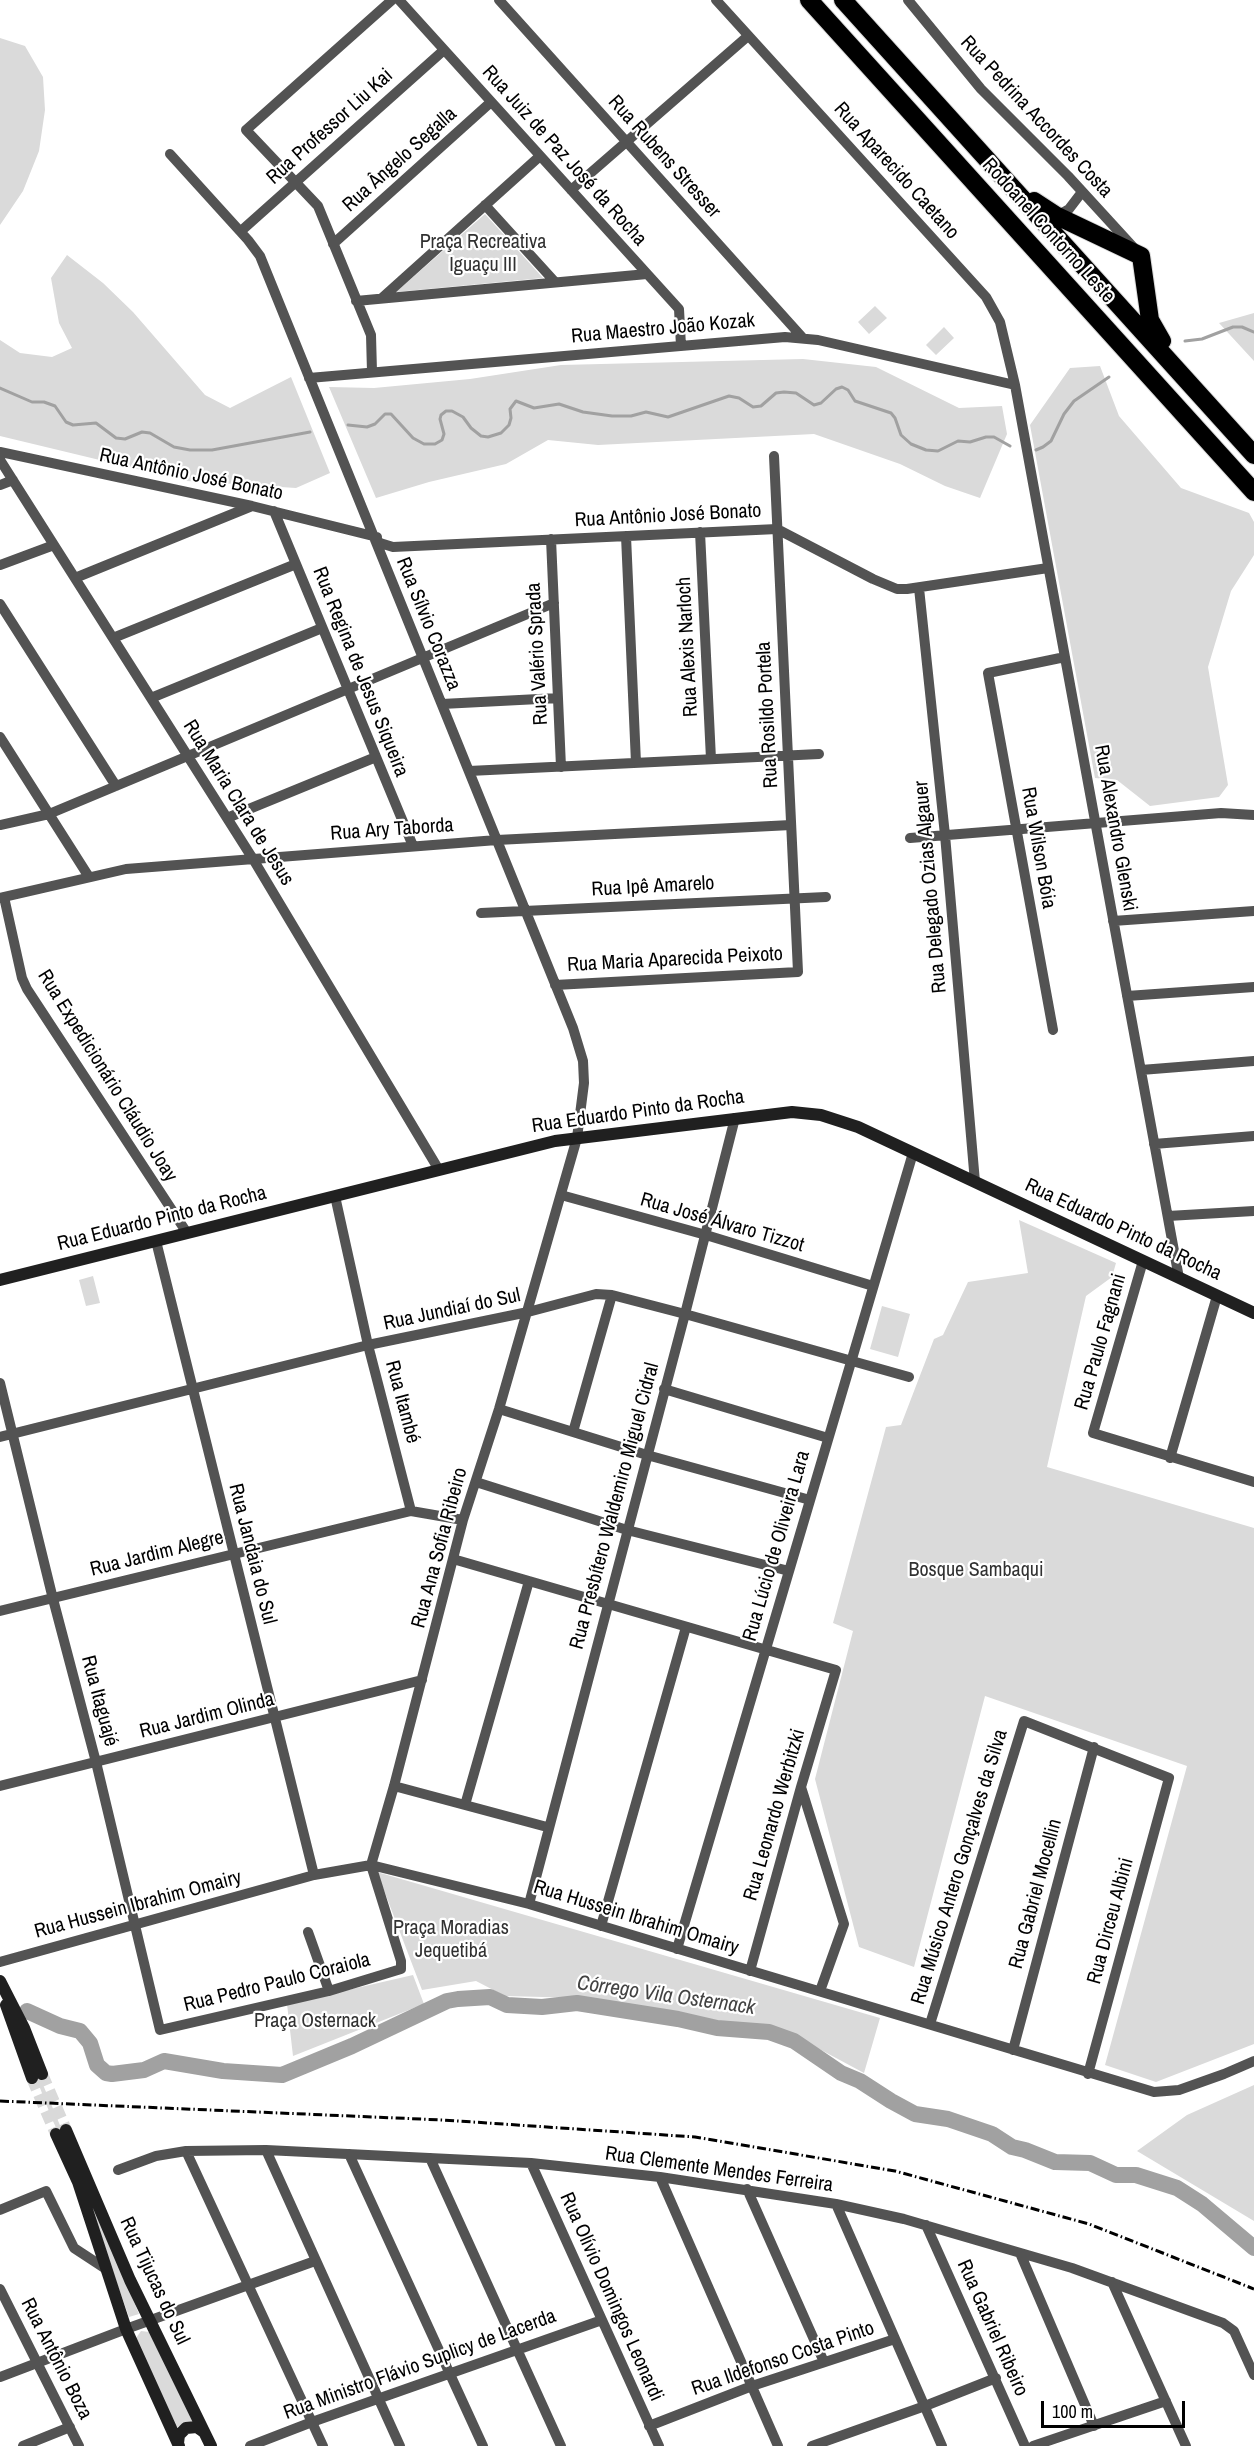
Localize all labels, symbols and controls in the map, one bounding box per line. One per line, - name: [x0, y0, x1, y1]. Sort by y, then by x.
- street label: Rua Pedrina Accordes Costa: [955, 31, 1117, 203]
- street label: Rua Juiz de Paz José da Rocha: [477, 61, 651, 251]
- street label: Rua Professor Liu Kai: [262, 64, 398, 190]
- street label: Rua Rubens Stresser: [603, 91, 725, 223]
- street label: Rua Aparecido Caetano: [828, 98, 964, 244]
- street label: Rua Ângelo Segalla: [338, 103, 462, 217]
- street label: Rodoanel Contorno Leste: [977, 154, 1119, 308]
- park label: Praça Recreativa Iguaçu III: [420, 231, 546, 278]
- street label: Rua Maestro João Kozak: [570, 309, 756, 349]
- street label: Rua Antônio José Bonato: [97, 444, 285, 506]
- street label: Rua Antônio José Bonato: [574, 499, 762, 533]
- street label: Rua Sílvio Corazza: [390, 554, 466, 694]
- street label: Rua Regina de Jesus Siqueira: [307, 564, 413, 780]
- street label: Rua Alexis Narloch: [672, 576, 704, 718]
- street label: Rua Valério Sprada: [522, 582, 554, 726]
- street label: Rua Rosildo Portela: [752, 641, 784, 789]
- street label: Rua Maria Clara de Jesus: [177, 716, 299, 890]
- street label: Rua Alexandro Glenski: [1089, 743, 1141, 913]
- street label: Rua Delegado Ozias Algauer: [910, 780, 952, 994]
- street label: Rua Wilson Bóia: [1015, 785, 1061, 911]
- street label: Rua Ary Taborda: [330, 814, 454, 846]
- street label: Rua Ipê Amarelo: [591, 872, 715, 902]
- street label: Rua Maria Aparecida Peixoto: [566, 942, 784, 978]
- street label: Rua Expedicionário Cláudio Joay: [32, 966, 182, 1186]
- street label: Rua Eduardo Pinto da Rocha: [530, 1085, 746, 1139]
- street label: Rua Eduardo Pinto da Rocha: [1021, 1174, 1225, 1286]
- street label: Rua Eduardo Pinto da Rocha: [55, 1181, 269, 1257]
- street label: Rua José Álvaro Tizzot: [637, 1188, 807, 1258]
- street label: Rua Paulo Fagnani: [1070, 1271, 1132, 1413]
- street label: Rua Jundiaí do Sul: [381, 1284, 523, 1336]
- street label: Rua Itambé: [379, 1358, 425, 1446]
- street label: Rua Presbítero Waldemiro Miguel Cidral: [565, 1360, 665, 1652]
- street label: Rua Lúcio de Oliveira Lara: [738, 1448, 816, 1644]
- street label: Rua Ana Sofia Ribeiro: [407, 1465, 473, 1631]
- street label: Rua Jandaia do Sul: [223, 1481, 281, 1627]
- street label: Rua Jardim Alegre: [88, 1526, 226, 1582]
- park label: Bosque Sambaqui: [909, 1559, 1043, 1583]
- street label: Rua Itaguajé: [75, 1653, 123, 1749]
- street label: Rua Jardim Olinda: [137, 1688, 277, 1744]
- street label: Rua Leonardo Werbitzki: [739, 1726, 811, 1904]
- street label: Rua Músico Antero Gonçalves da Silva: [907, 1727, 1013, 2007]
- street label: Rua Gabriel Mocellin: [1004, 1816, 1068, 1972]
- street label: Rua Dirceu Albini: [1083, 1855, 1139, 1987]
- street label: Rua Hussein Ibrahim Omairy: [32, 1866, 244, 1944]
- street label: Rua Hussein Ibrahim Omairy: [531, 1875, 741, 1961]
- park label: Praça Moradias Jequetibá: [393, 1917, 509, 1964]
- street label: Rua Pedro Paulo Coraiola: [181, 1948, 373, 2018]
- water label: Córrego Vila Osternack: [575, 1971, 757, 2021]
- park label: Praça Osternack: [254, 2010, 376, 2034]
- street label: Rua Clemente Mendes Ferreira: [604, 2142, 834, 2198]
- street label: Rua Olívio Domingos Leonardi: [554, 2189, 668, 2405]
- street label: Rua Tijucas do Sul: [114, 2213, 194, 2349]
- street label: Rua Gabriel Ribeiro: [951, 2256, 1033, 2400]
- street label: Rua Antônio Boza: [15, 2294, 97, 2424]
- street label: Rua Ministro Flávio Suplicy de Lacerda: [281, 2304, 559, 2426]
- street label: Rua Ildefonso Costa Pinto: [689, 2316, 877, 2402]
- scale bar: [1044, 2389, 1188, 2427]
- text: 100 m: [1052, 2399, 1093, 2424]

